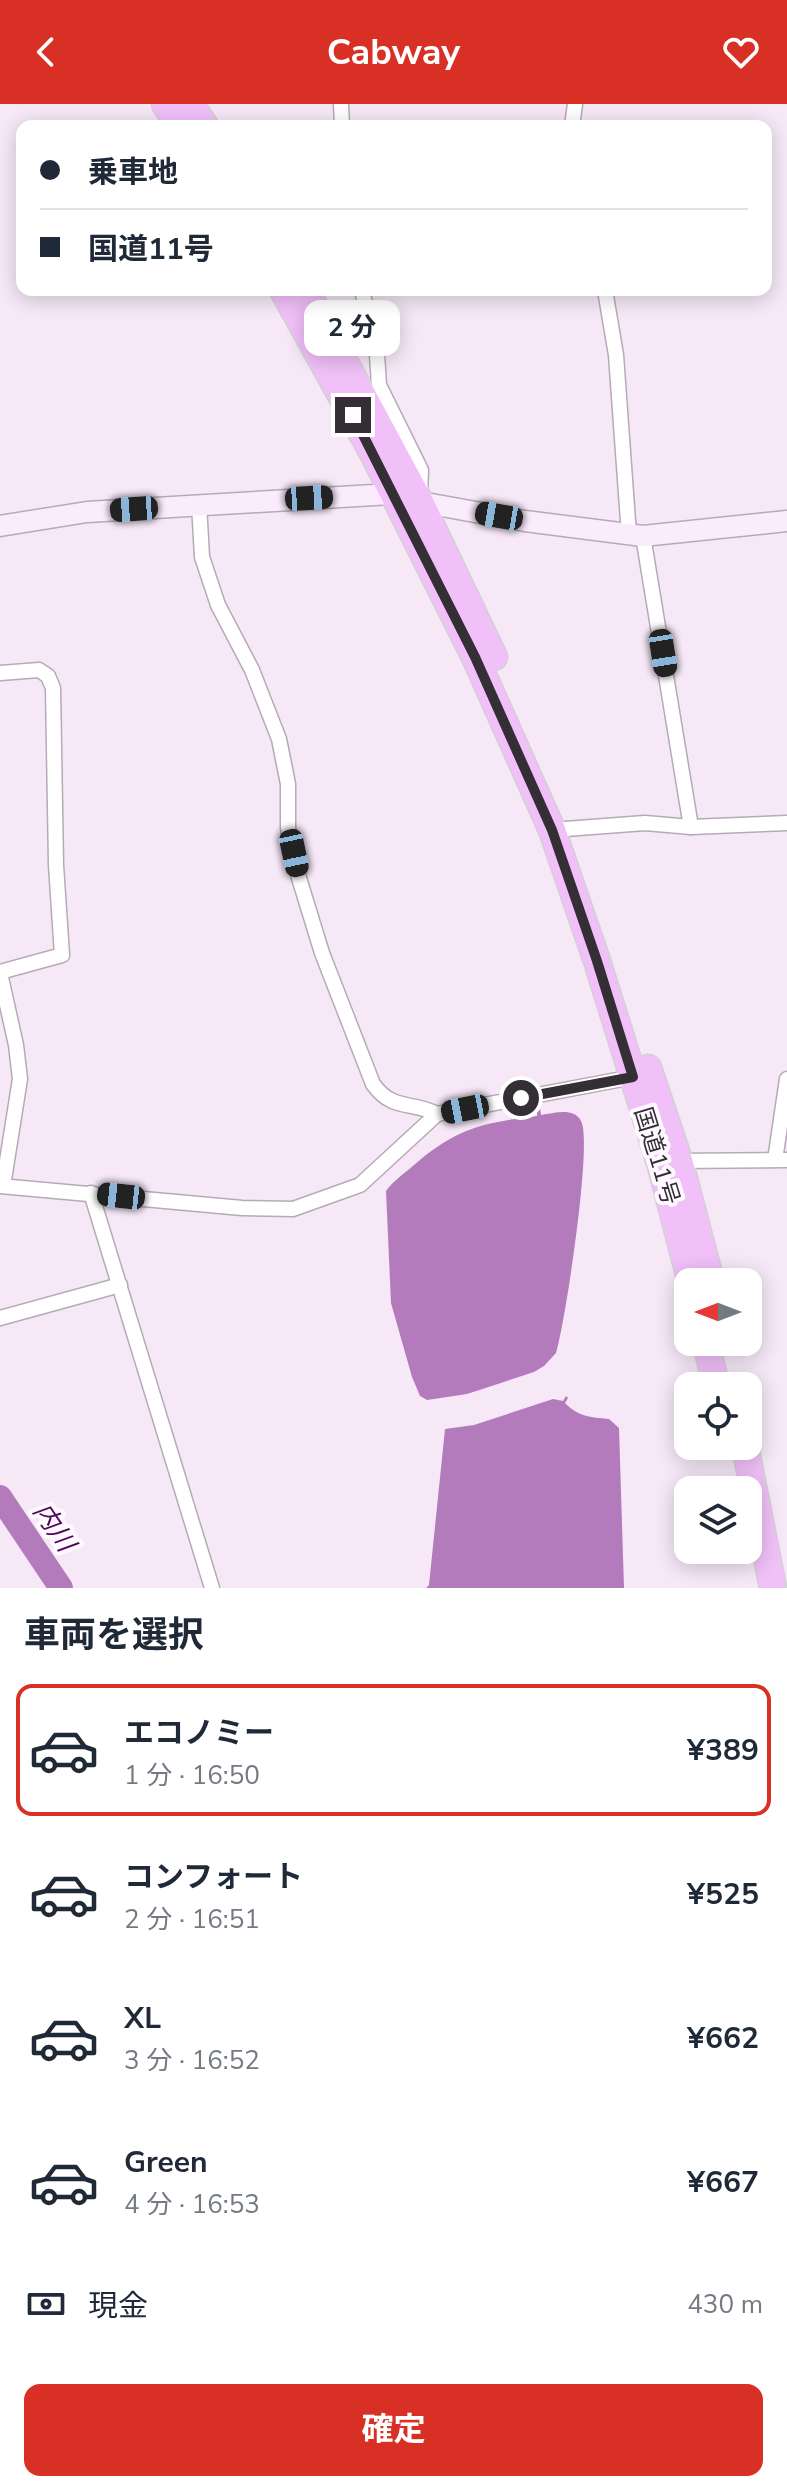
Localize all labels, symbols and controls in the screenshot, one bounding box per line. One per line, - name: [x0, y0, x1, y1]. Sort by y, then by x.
- text: Cabway: [327, 28, 460, 77]
- icon: back: [24, 30, 68, 74]
- icon: heart: [719, 30, 763, 74]
- text: 乗車地: [88, 152, 178, 193]
- text: 国道11号: [88, 229, 214, 270]
- callout: 2 分: [305, 299, 401, 355]
- text: 2 分: [328, 310, 376, 345]
- route end: [335, 397, 371, 433]
- car: [284, 485, 334, 511]
- car: [109, 495, 159, 523]
- car: [473, 500, 525, 532]
- car: [647, 627, 679, 679]
- car: [277, 827, 311, 879]
- route start: [503, 1080, 539, 1116]
- car: [439, 1093, 491, 1125]
- street label: 国道11号: [627, 1103, 687, 1209]
- car: [96, 1182, 146, 1210]
- north arrow: [674, 1268, 762, 1356]
- map controls: [674, 1268, 762, 1564]
- button: locate: [674, 1372, 762, 1460]
- button: layers: [674, 1476, 762, 1564]
- water label: 内川: [25, 1496, 85, 1561]
- text: 車両を選択: [24, 1611, 204, 1660]
- text: エコノミー: [124, 1713, 274, 1754]
- icon: car: [28, 1714, 100, 1786]
- text: ¥389: [687, 1730, 759, 1771]
- text: 1 分 · 16:50: [124, 1758, 260, 1793]
- text: コンフォート: [124, 1857, 303, 1898]
- icon: car: [28, 1858, 100, 1930]
- text: ¥525: [687, 1874, 759, 1915]
- text: 2 分 · 16:51: [124, 1902, 260, 1937]
- text: XL: [124, 1998, 161, 2039]
- icon: car: [28, 2002, 100, 2074]
- text: ¥662: [687, 2018, 759, 2059]
- text: 3 分 · 16:52: [124, 2043, 260, 2078]
- text: Green: [124, 2142, 208, 2183]
- icon: car: [28, 2146, 100, 2218]
- text: ¥667: [687, 2162, 759, 2203]
- text: 4 分 · 16:53: [124, 2187, 260, 2222]
- icon: cash: [24, 2282, 68, 2326]
- text: 現金: [88, 2286, 148, 2327]
- text: 430 m: [687, 2287, 763, 2322]
- button: 確定: [24, 2384, 763, 2476]

